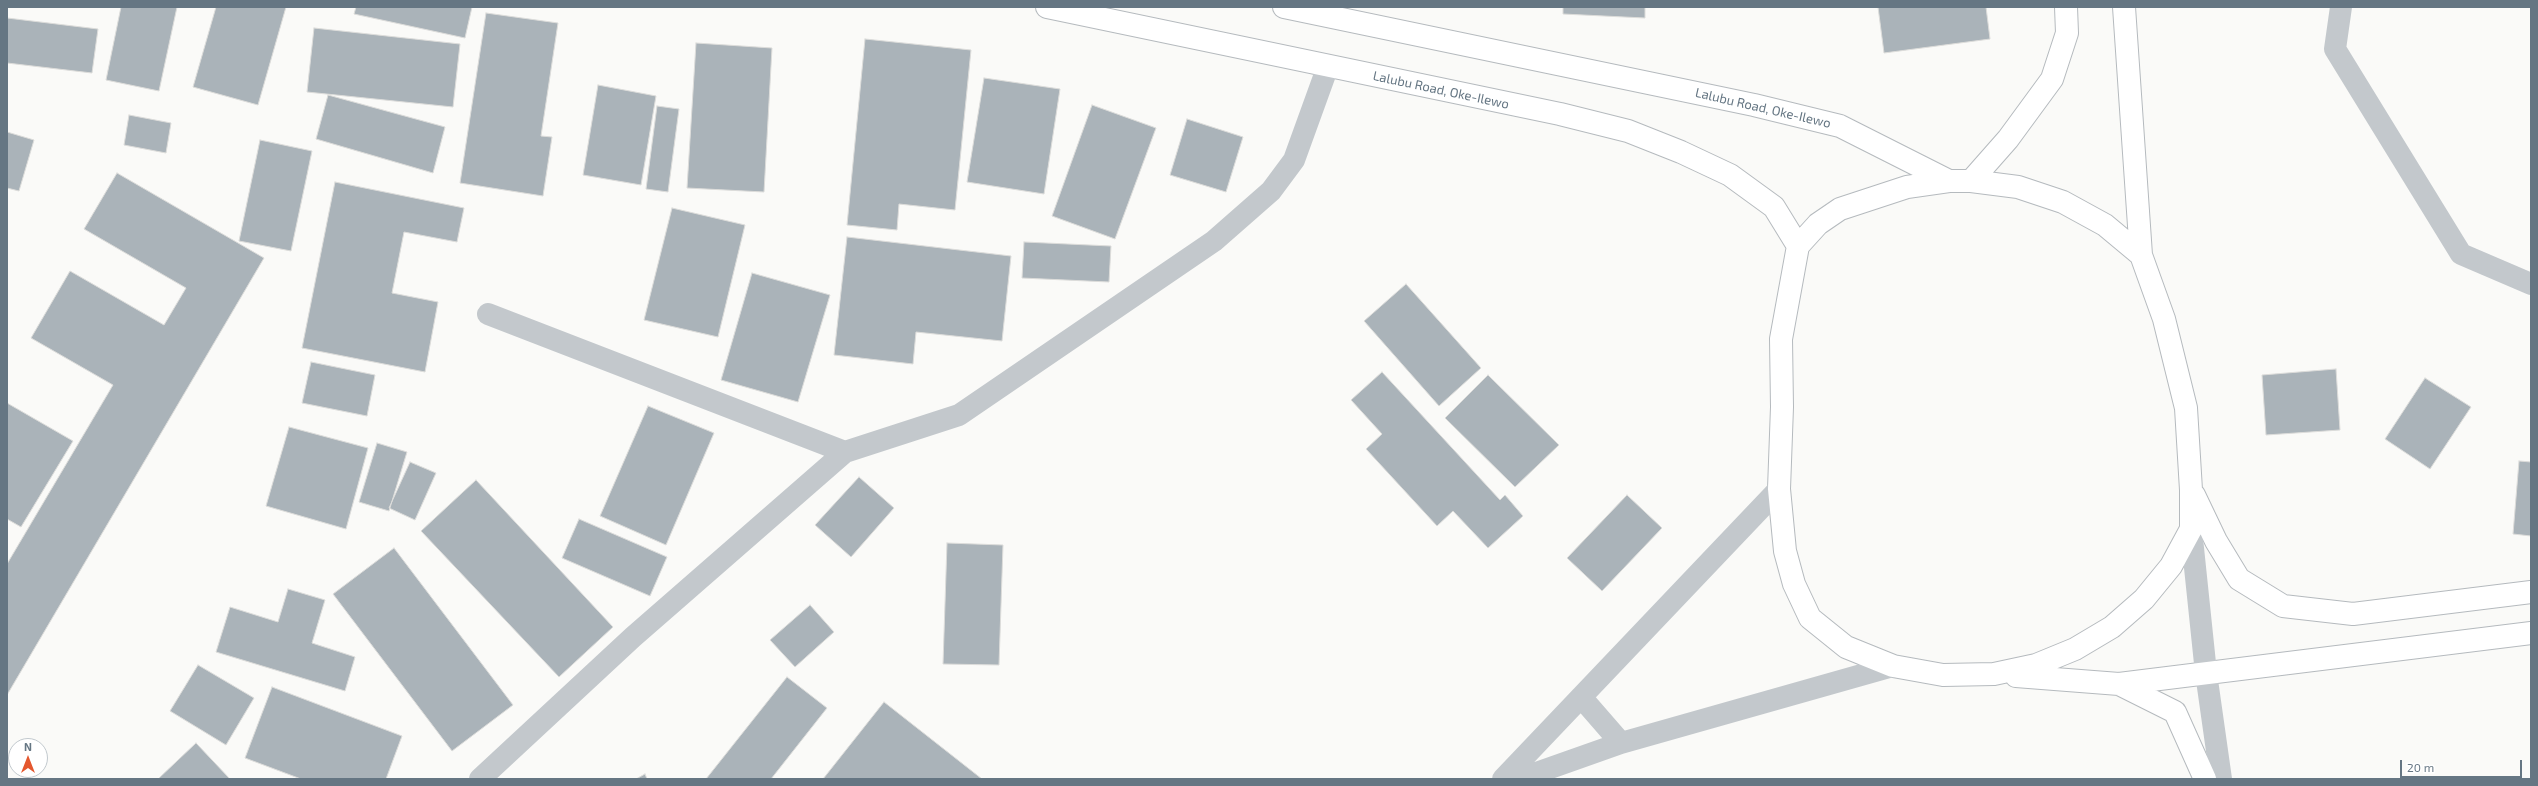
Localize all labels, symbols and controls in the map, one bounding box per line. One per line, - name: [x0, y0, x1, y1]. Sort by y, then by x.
- street label: Lalubu Road, Oke-Ilewo: [1371, 68, 1511, 112]
- street label: Lalubu Road, Oke-Ilewo: [1694, 85, 1832, 131]
- north arrow: [8, 738, 48, 778]
- text: N: [24, 740, 32, 753]
- scale bar: [2402, 752, 2524, 778]
- text: 20 m: [2407, 760, 2434, 774]

